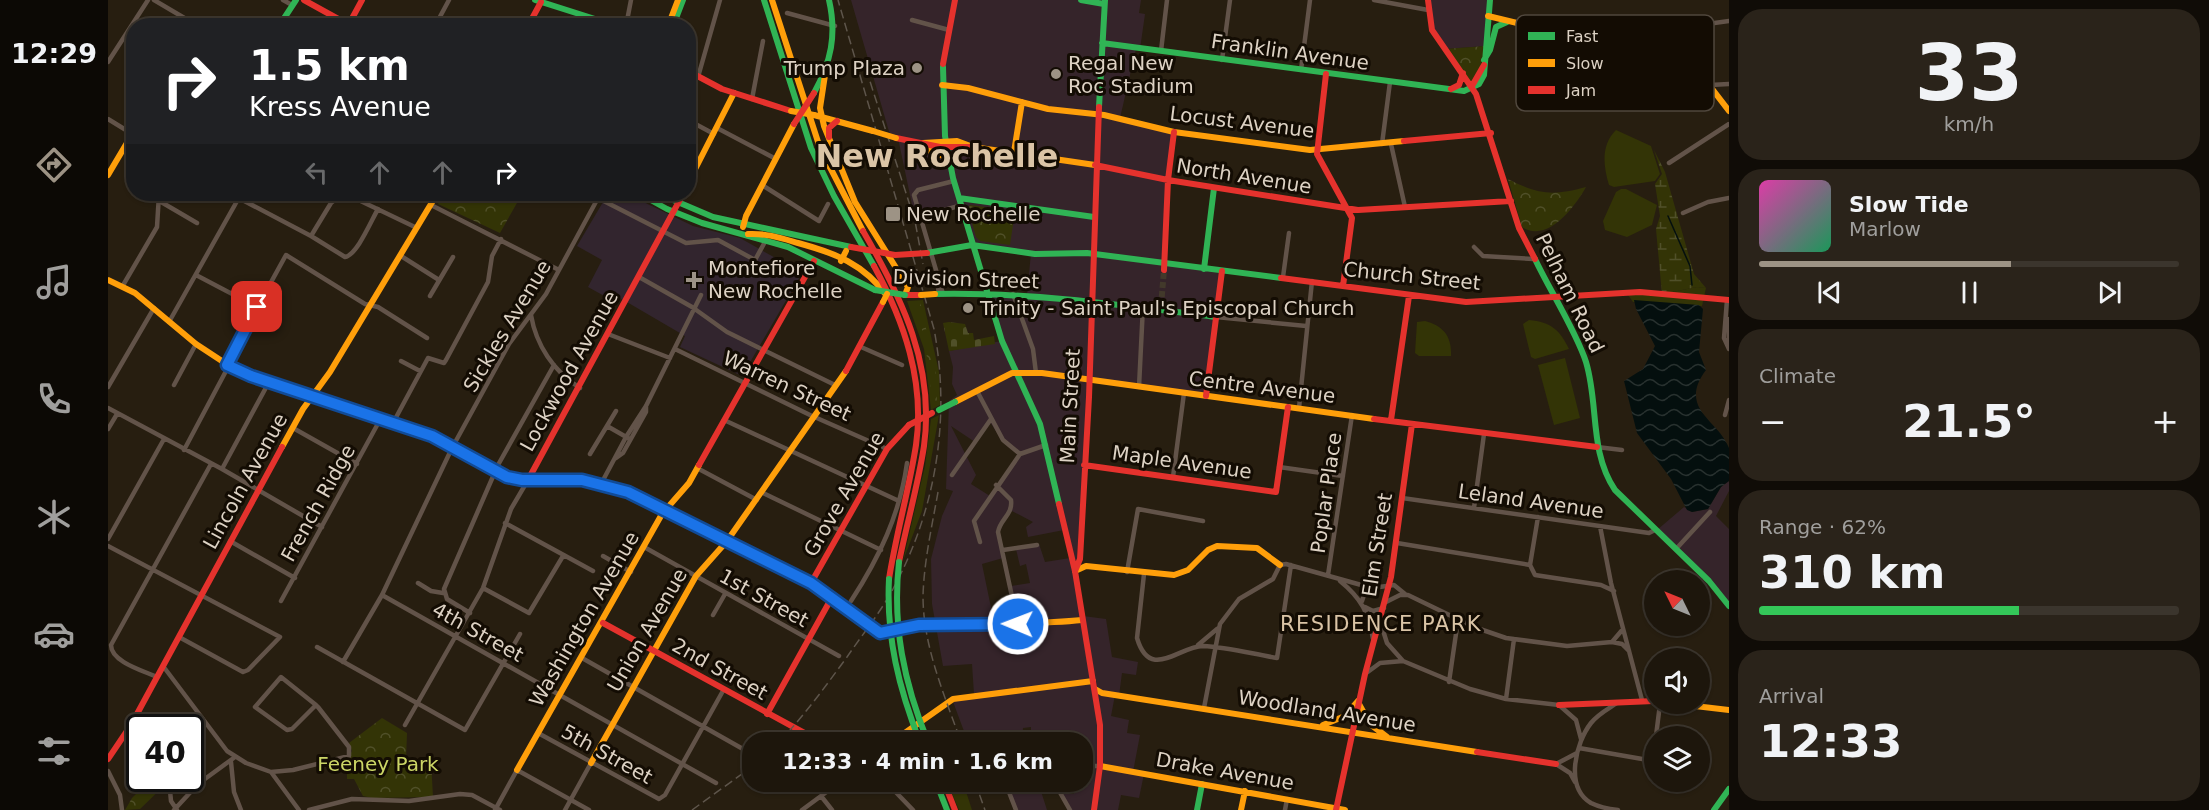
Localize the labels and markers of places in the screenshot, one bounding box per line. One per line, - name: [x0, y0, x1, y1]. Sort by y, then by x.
- place label: Regal New Roc Stadium: [1068, 51, 1194, 98]
- place label: Trump Plaza: [783, 56, 905, 80]
- marker: Trump Plaza: [910, 61, 924, 75]
- marker: Regal New Roc Stadium: [1049, 67, 1063, 81]
- place label: New Rochelle: [906, 202, 1041, 226]
- marker: New Rochelle: [884, 205, 902, 223]
- place label: Montefiore New Rochelle: [708, 256, 843, 303]
- marker: Montefiore New Rochelle: [685, 271, 703, 289]
- pin: [231, 281, 282, 332]
- place label: Trinity - Saint Paul's Episcopal Church: [979, 296, 1354, 320]
- marker: Trinity - Saint Paul's Episcopal Church: [961, 301, 975, 315]

